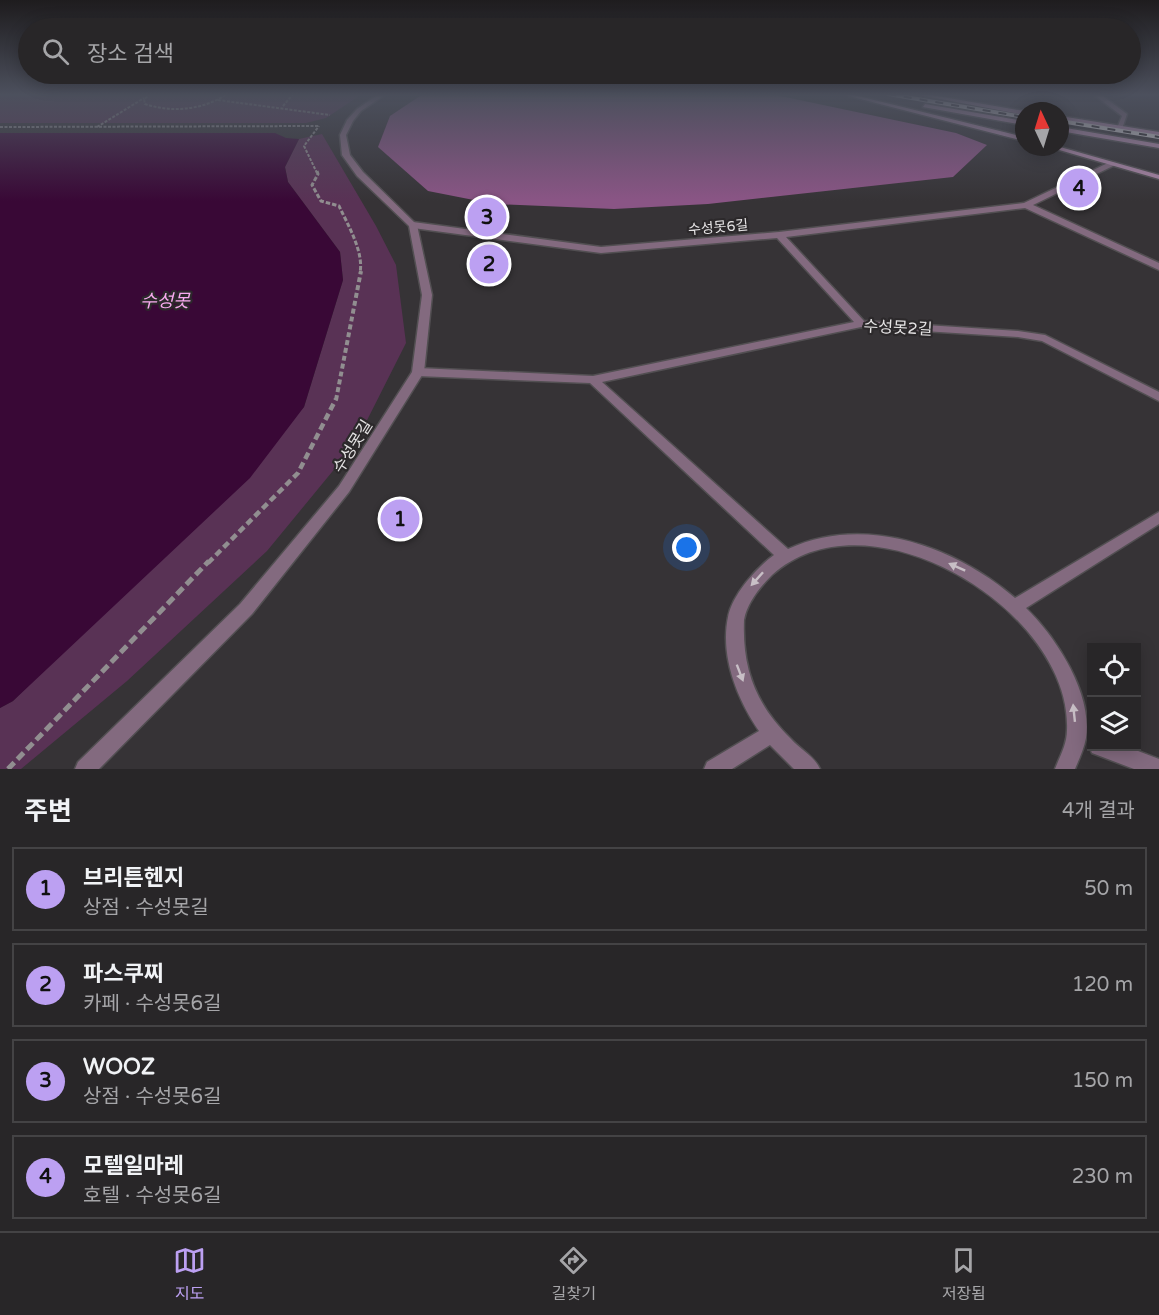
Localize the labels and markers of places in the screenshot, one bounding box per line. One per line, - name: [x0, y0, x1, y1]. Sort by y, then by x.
- pin: 4: [1060, 166, 1098, 210]
- pin: 3: [468, 194, 506, 240]
- pin: 2: [470, 242, 508, 286]
- pin: 1: [380, 496, 420, 542]

